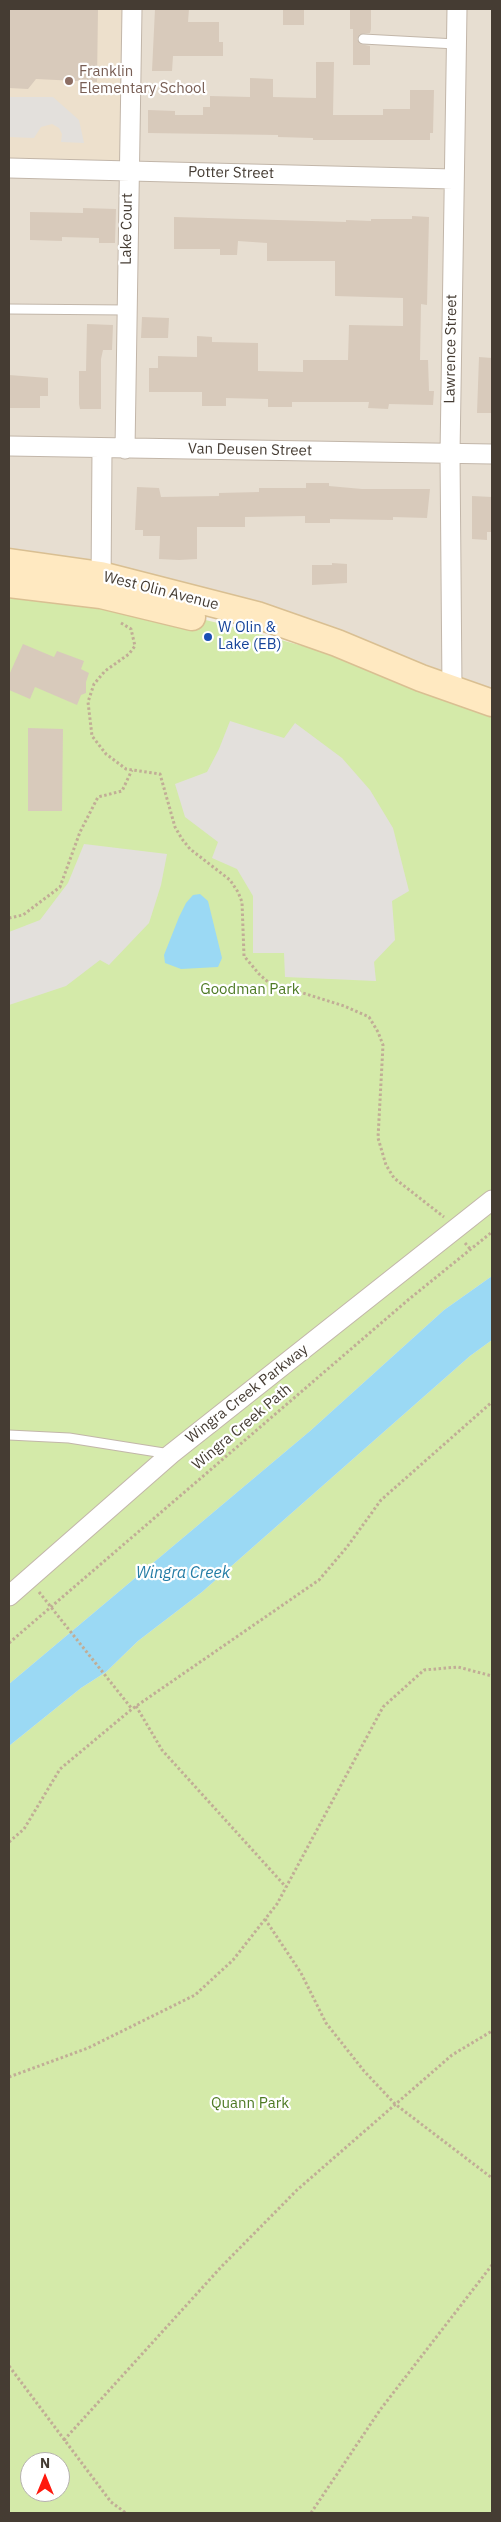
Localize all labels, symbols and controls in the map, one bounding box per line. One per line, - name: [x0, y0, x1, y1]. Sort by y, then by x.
- place label: Franklin Elementary School: [79, 63, 206, 98]
- marker: Franklin Elementary School: [63, 75, 75, 87]
- street label: Potter Street: [188, 163, 274, 183]
- street label: Lake Court: [117, 193, 137, 265]
- street label: Lawrence Street: [441, 294, 461, 404]
- street label: Van Deusen Street: [188, 440, 312, 460]
- street label: West Olin Avenue: [102, 568, 220, 614]
- place label: W Olin & Lake (EB): [218, 619, 282, 654]
- marker: W Olin & Lake (EB): [202, 631, 214, 643]
- park label: Goodman Park: [200, 981, 300, 999]
- street label: Wingra Creek Parkway: [182, 1341, 312, 1447]
- street label: Wingra Creek Path: [189, 1380, 295, 1474]
- water label: Wingra Creek: [136, 1563, 230, 1583]
- park label: Quann Park: [211, 2095, 289, 2113]
- north arrow: [20, 2452, 70, 2502]
- text: N: [40, 2454, 50, 2472]

